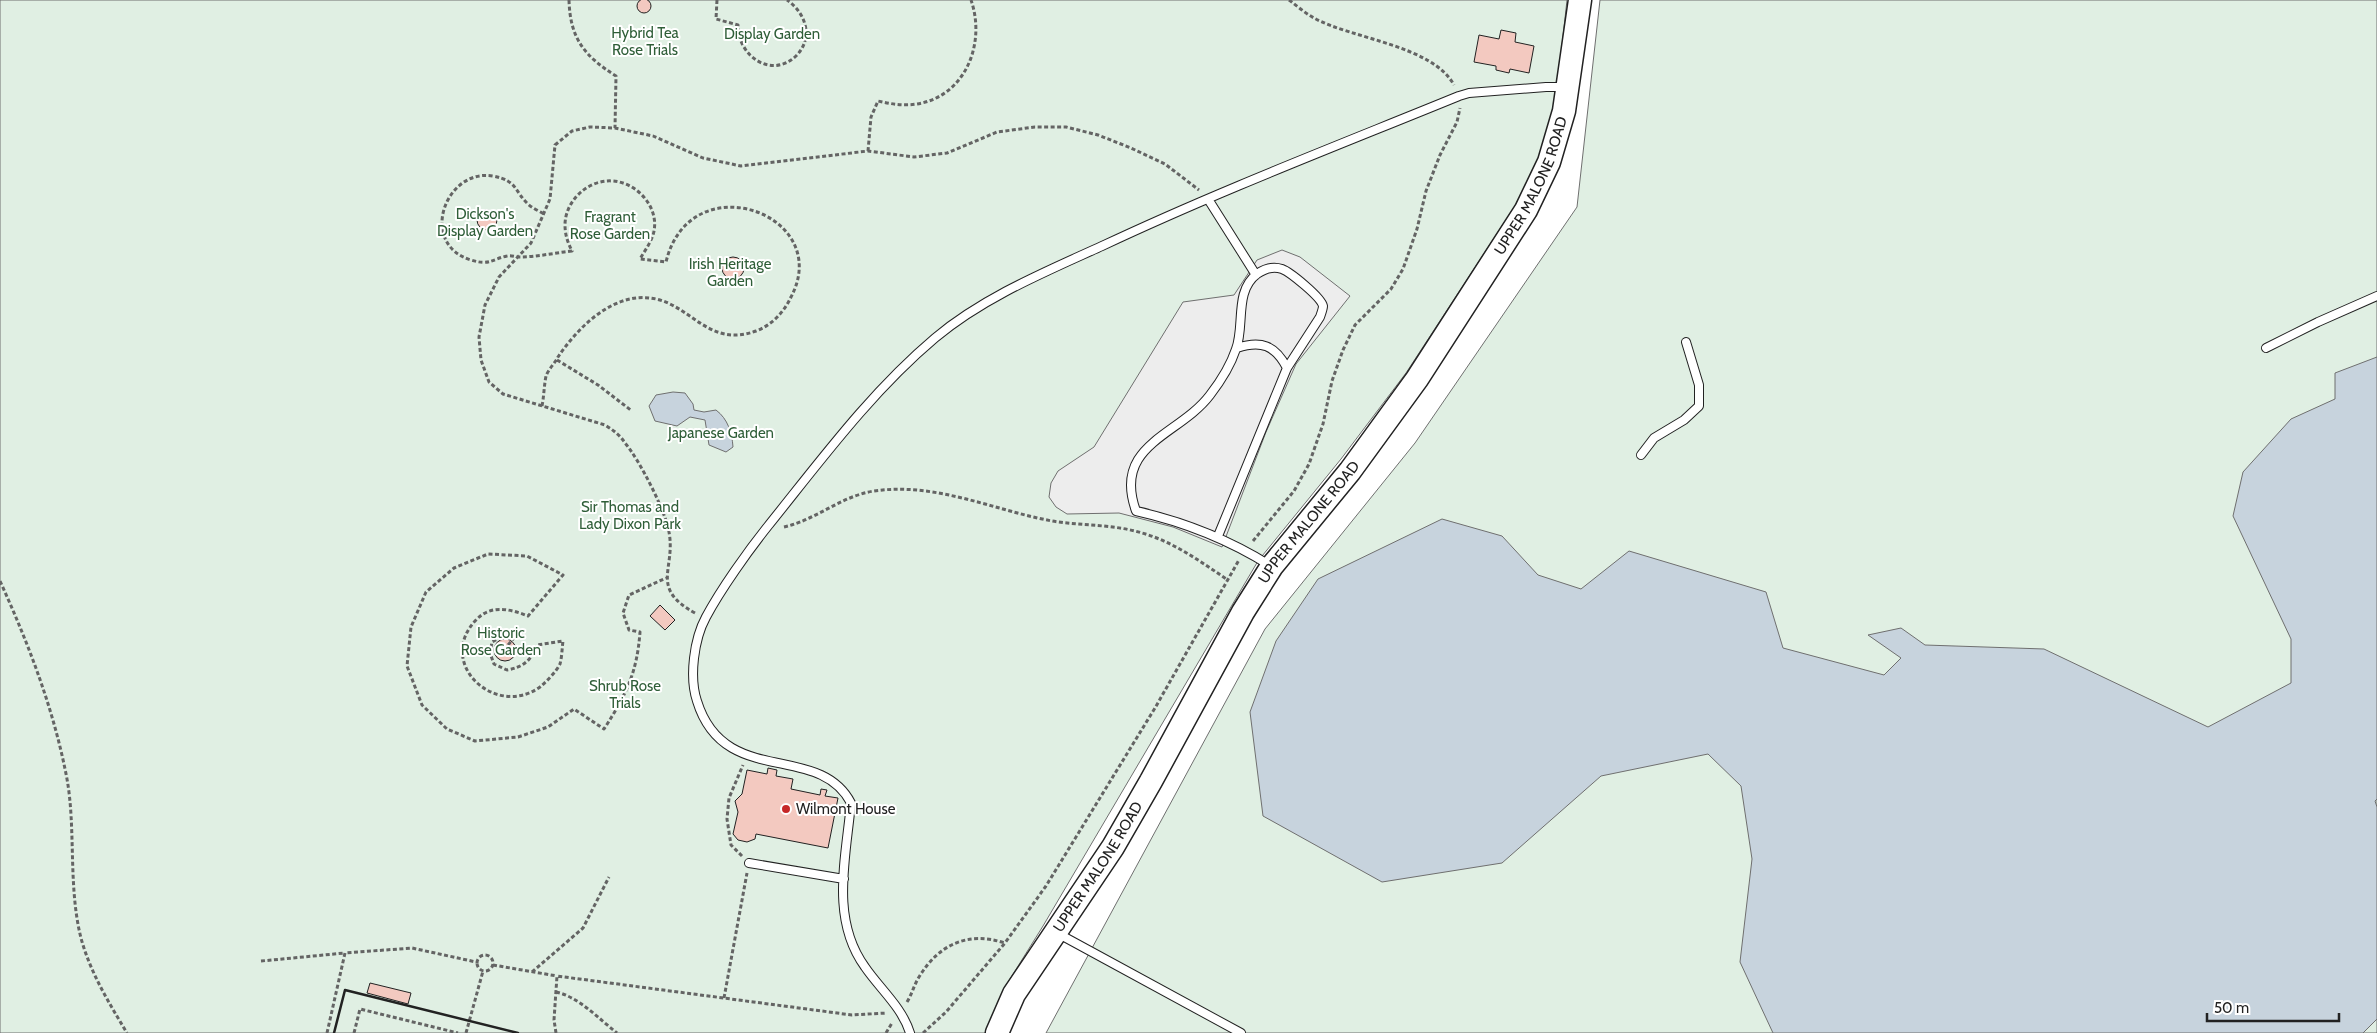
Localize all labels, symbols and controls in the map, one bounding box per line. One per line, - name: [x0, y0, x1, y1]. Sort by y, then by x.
- park label: Hybrid Tea Rose Trials: [611, 24, 680, 59]
- park label: Display Garden: [724, 25, 820, 43]
- street label: UPPER MALONE ROAD: [1491, 114, 1571, 258]
- park label: Dickson's Display Garden: [437, 205, 533, 240]
- park label: Fragrant Rose Garden: [570, 208, 650, 243]
- park label: Irish Heritage Garden: [689, 255, 772, 290]
- park label: Japanese Garden: [667, 424, 774, 442]
- street label: UPPER MALONE ROAD: [1254, 457, 1363, 587]
- park label: Sir Thomas and Lady Dixon Park: [579, 498, 681, 533]
- park label: Historic Rose Garden: [461, 624, 541, 659]
- park label: Shrub Rose Trials: [589, 677, 661, 712]
- street label: UPPER MALONE ROAD: [1049, 798, 1146, 936]
- place label: Wilmont House: [796, 800, 896, 818]
- marker: Wilmont House: [780, 803, 792, 815]
- scale bar: [2207, 990, 2340, 1022]
- text: 50 m: [2214, 999, 2249, 1017]

